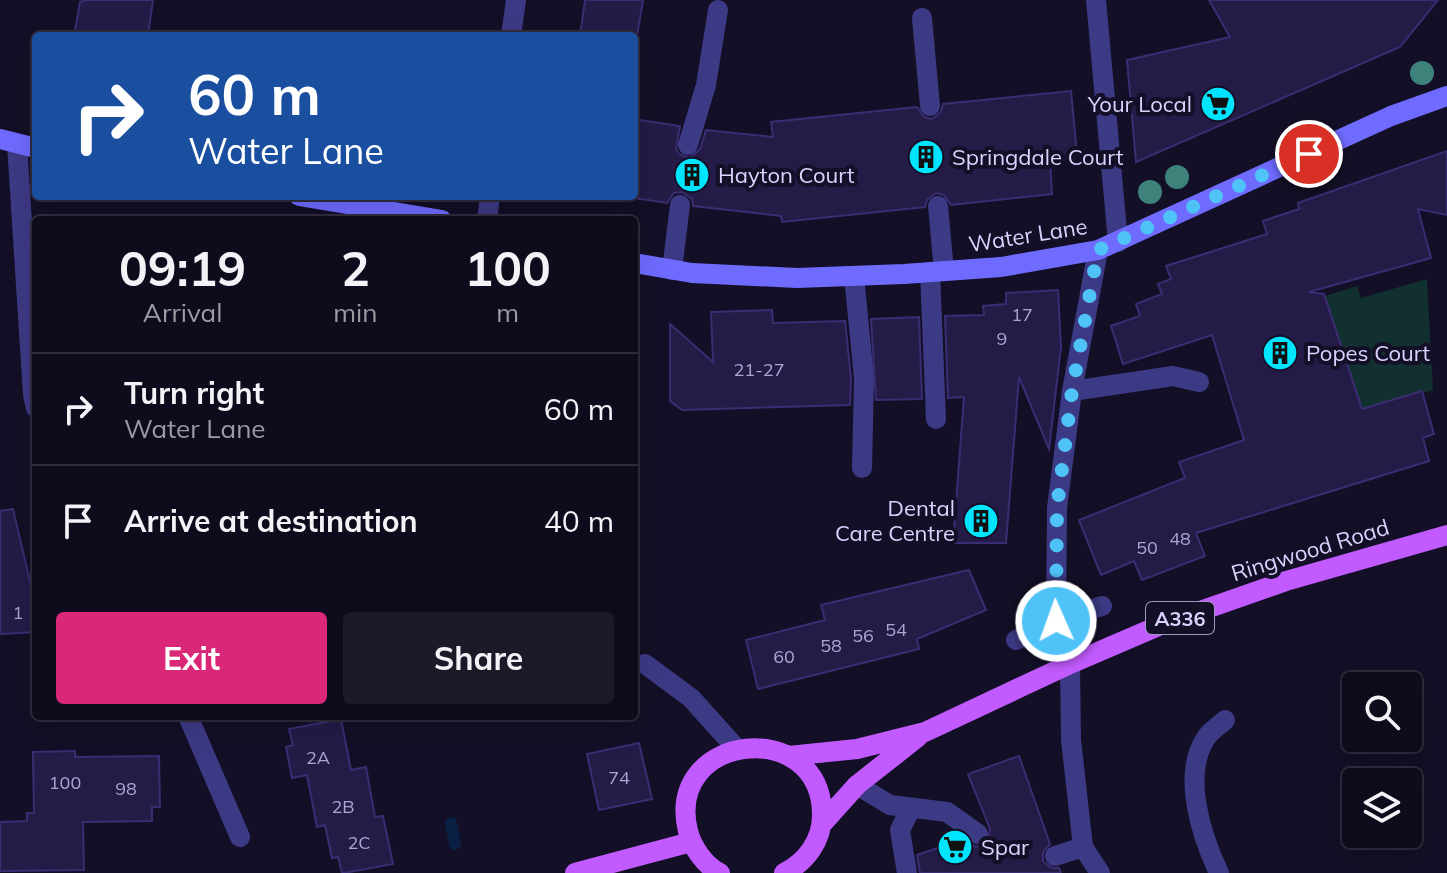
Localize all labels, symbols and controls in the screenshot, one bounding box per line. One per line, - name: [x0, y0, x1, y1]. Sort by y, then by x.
- text: 60 m: [188, 59, 321, 129]
- icon: right: [56, 64, 160, 168]
- supermarket icon: Your Local: [1199, 85, 1237, 123]
- place label: Your Local: [1087, 90, 1192, 118]
- pin: [1275, 120, 1343, 188]
- text: Water Lane: [188, 128, 384, 173]
- icon: arrive: [1287, 132, 1331, 176]
- building icon: Springdale Court: [907, 138, 945, 176]
- place label: Springdale Court: [952, 143, 1124, 171]
- building icon: Hayton Court: [673, 156, 711, 194]
- place label: Hayton Court: [718, 161, 855, 189]
- street label: Water Lane: [967, 212, 1089, 258]
- text: 09:19: [119, 238, 246, 298]
- text: 2: [341, 238, 370, 298]
- text: 100: [465, 238, 551, 298]
- text: Arrival: [143, 296, 222, 329]
- text: min: [333, 296, 377, 329]
- text: m: [496, 296, 519, 329]
- house number: 17: [1011, 303, 1033, 326]
- house number: 9: [997, 327, 1007, 350]
- building icon: Popes Court: [1261, 334, 1299, 372]
- place label: Popes Court: [1306, 339, 1430, 367]
- house number: 21-27: [734, 358, 784, 381]
- text: Turn right: [124, 374, 264, 412]
- icon: right: [56, 387, 100, 431]
- text: 60 m: [544, 390, 614, 428]
- text: Water Lane: [124, 412, 266, 445]
- place label: Dental Care Centre: [835, 494, 955, 547]
- icon: arrive: [56, 499, 100, 543]
- text: Arrive at destination: [124, 502, 418, 540]
- text: 40 m: [544, 502, 614, 540]
- building icon: Dental Care Centre: [962, 502, 1000, 540]
- street label: Ringwood Road: [1228, 513, 1392, 587]
- house number: 48: [1169, 527, 1191, 550]
- house number: 50: [1136, 536, 1158, 559]
- position arrow: [1014, 579, 1098, 663]
- house number: 1: [13, 601, 23, 624]
- road number: A336: [1146, 602, 1214, 634]
- button: Exit: [56, 612, 327, 704]
- button: Share: [343, 612, 614, 704]
- house number: 54: [885, 618, 907, 641]
- house number: 56: [852, 624, 874, 647]
- house number: 58: [820, 634, 842, 657]
- house number: 60: [773, 645, 795, 668]
- map controls: [1342, 672, 1422, 848]
- button: search: [1342, 672, 1422, 752]
- house number: 2A: [306, 746, 330, 769]
- house number: 74: [608, 766, 630, 789]
- button: layers: [1342, 768, 1422, 848]
- house number: 100: [49, 771, 81, 794]
- house number: 98: [115, 777, 137, 800]
- house number: 2B: [331, 795, 355, 818]
- supermarket icon: Spar: [936, 828, 974, 866]
- house number: 2C: [347, 831, 371, 854]
- place label: Spar: [981, 833, 1029, 861]

